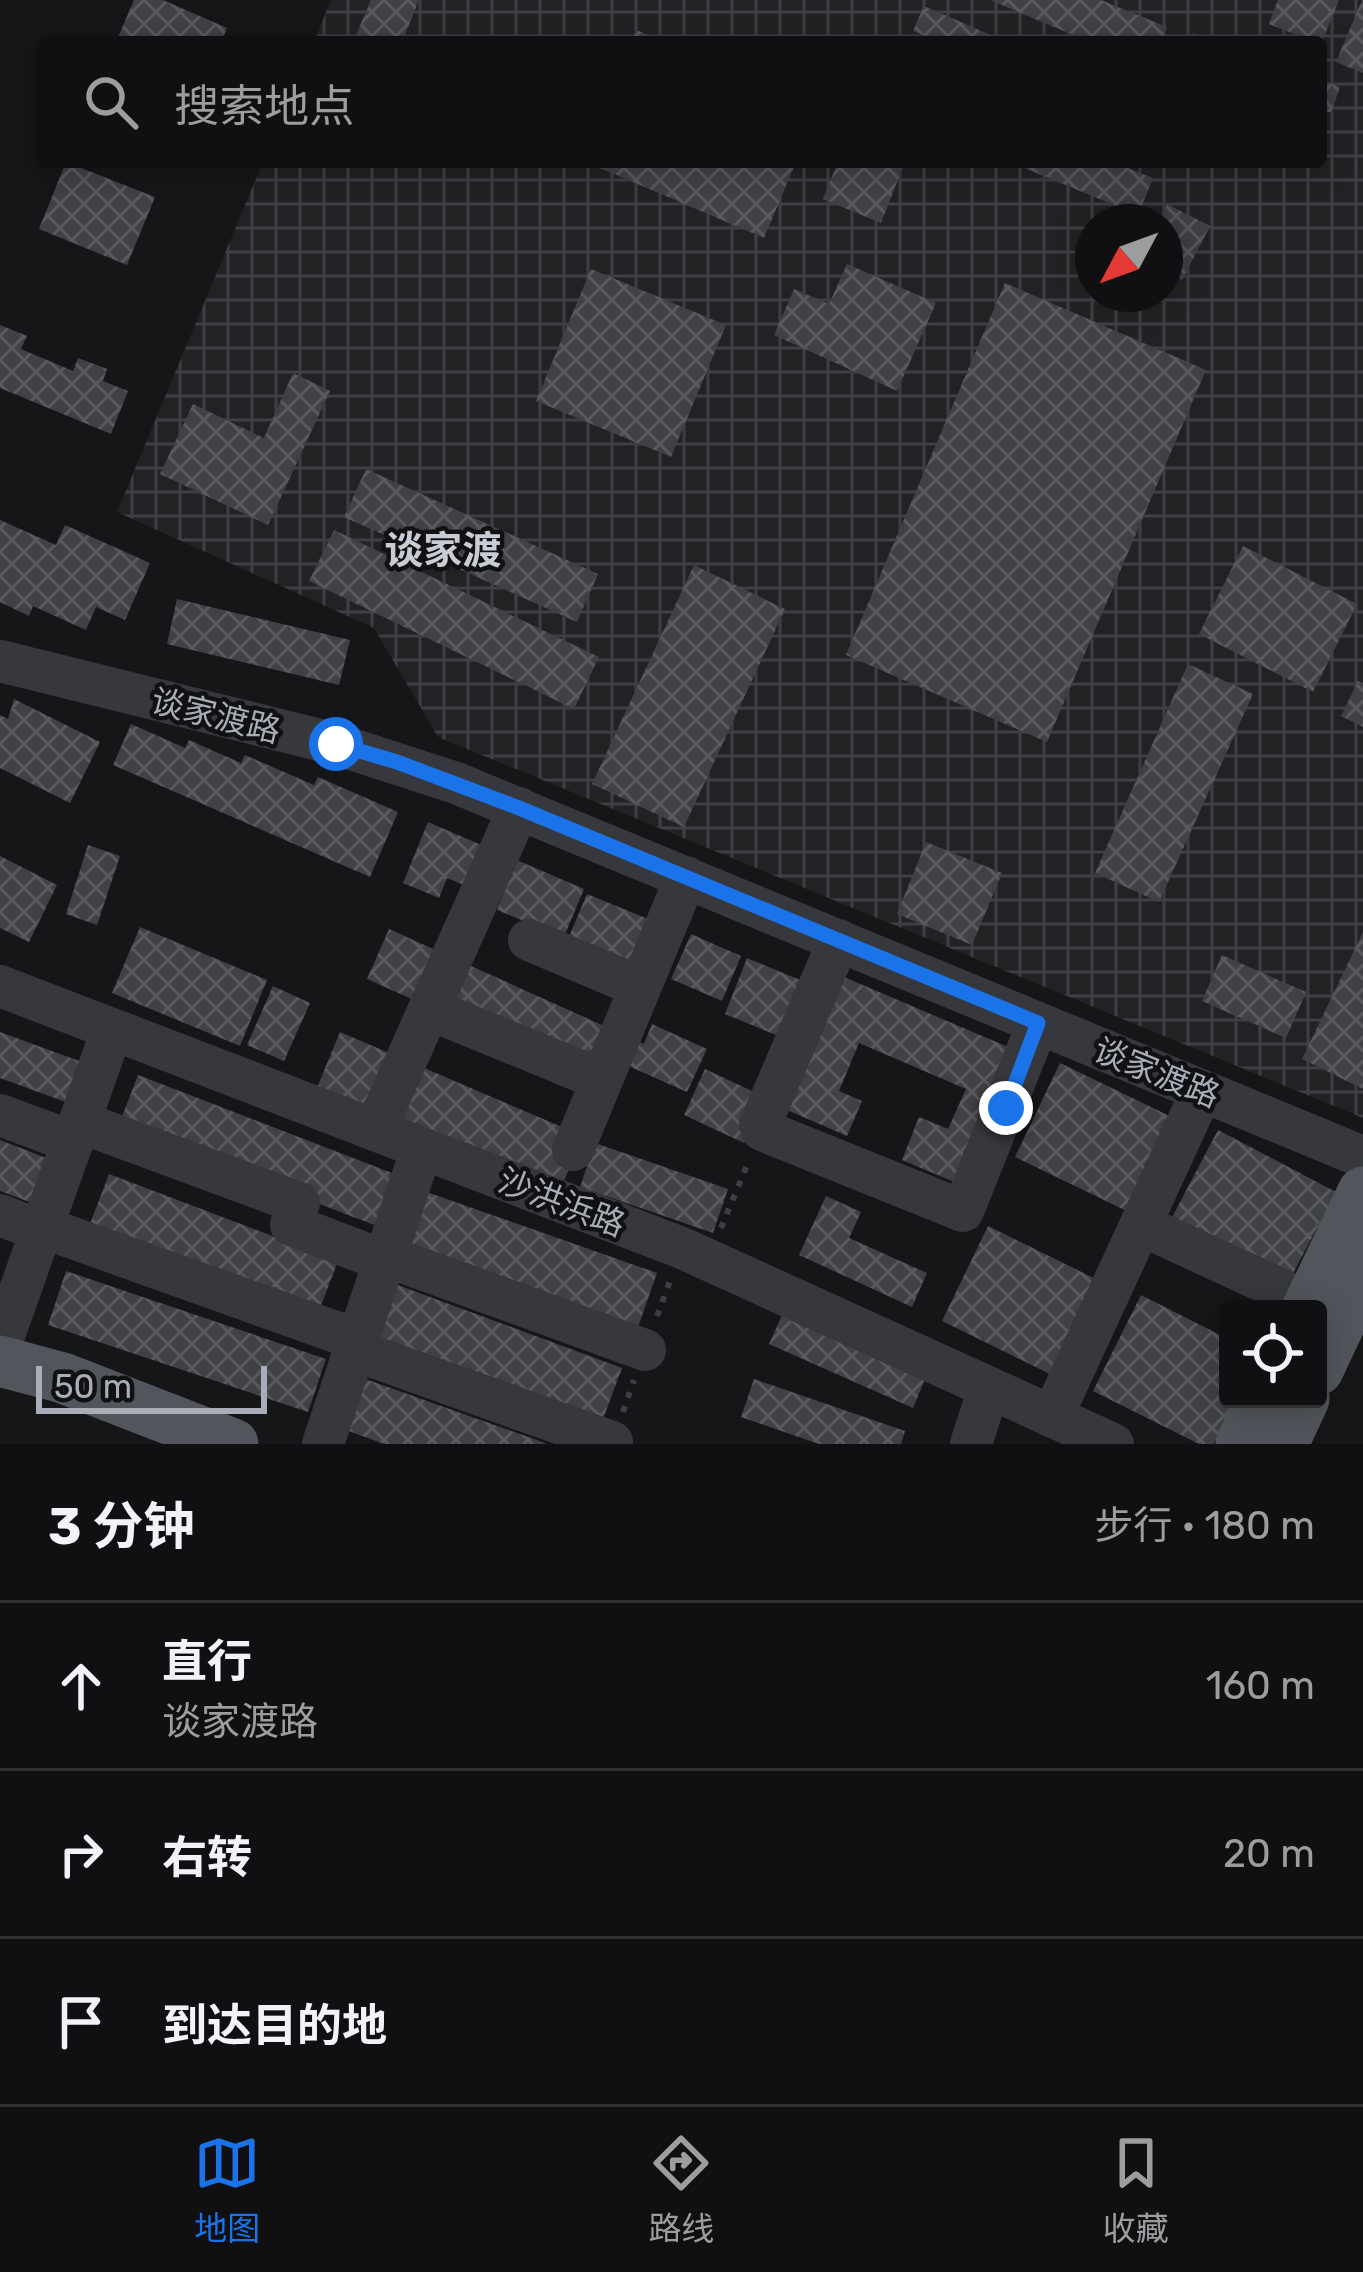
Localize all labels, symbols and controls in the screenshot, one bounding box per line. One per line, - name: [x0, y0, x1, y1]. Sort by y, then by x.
- search box: [36, 36, 1327, 168]
- icon: search: [78, 69, 144, 135]
- text: 搜索地点: [174, 80, 354, 133]
- north arrow: [1075, 204, 1183, 312]
- district label: 谈家渡: [384, 528, 502, 574]
- street label: 谈家渡路: [147, 681, 285, 750]
- route start: [309, 717, 363, 771]
- street label: 谈家渡路: [1088, 1030, 1225, 1115]
- route end: [979, 1081, 1033, 1135]
- street label: 沙洪浜路: [493, 1161, 630, 1244]
- map controls: [1219, 1300, 1327, 1408]
- button: locate: [1219, 1300, 1327, 1408]
- scale bar: [36, 1360, 267, 1413]
- text: 50 m: [54, 1367, 132, 1406]
- text: 3 分钟: [48, 1496, 194, 1557]
- text: 步行 · 180 m: [1095, 1503, 1315, 1549]
- text: 直行: [162, 1635, 252, 1688]
- icon: ahead: [48, 1653, 114, 1719]
- text: 160 m: [1206, 1663, 1315, 1709]
- text: 谈家渡路: [162, 1699, 318, 1745]
- icon: right: [48, 1821, 114, 1887]
- text: 右转: [162, 1831, 252, 1884]
- text: 20 m: [1223, 1831, 1315, 1877]
- icon: arrive: [48, 1989, 114, 2055]
- text: 到达目的地: [162, 1999, 387, 2052]
- tab: 地图: [194, 2130, 260, 2250]
- tab: 路线: [648, 2130, 714, 2250]
- tab: 收藏: [1103, 2130, 1169, 2250]

